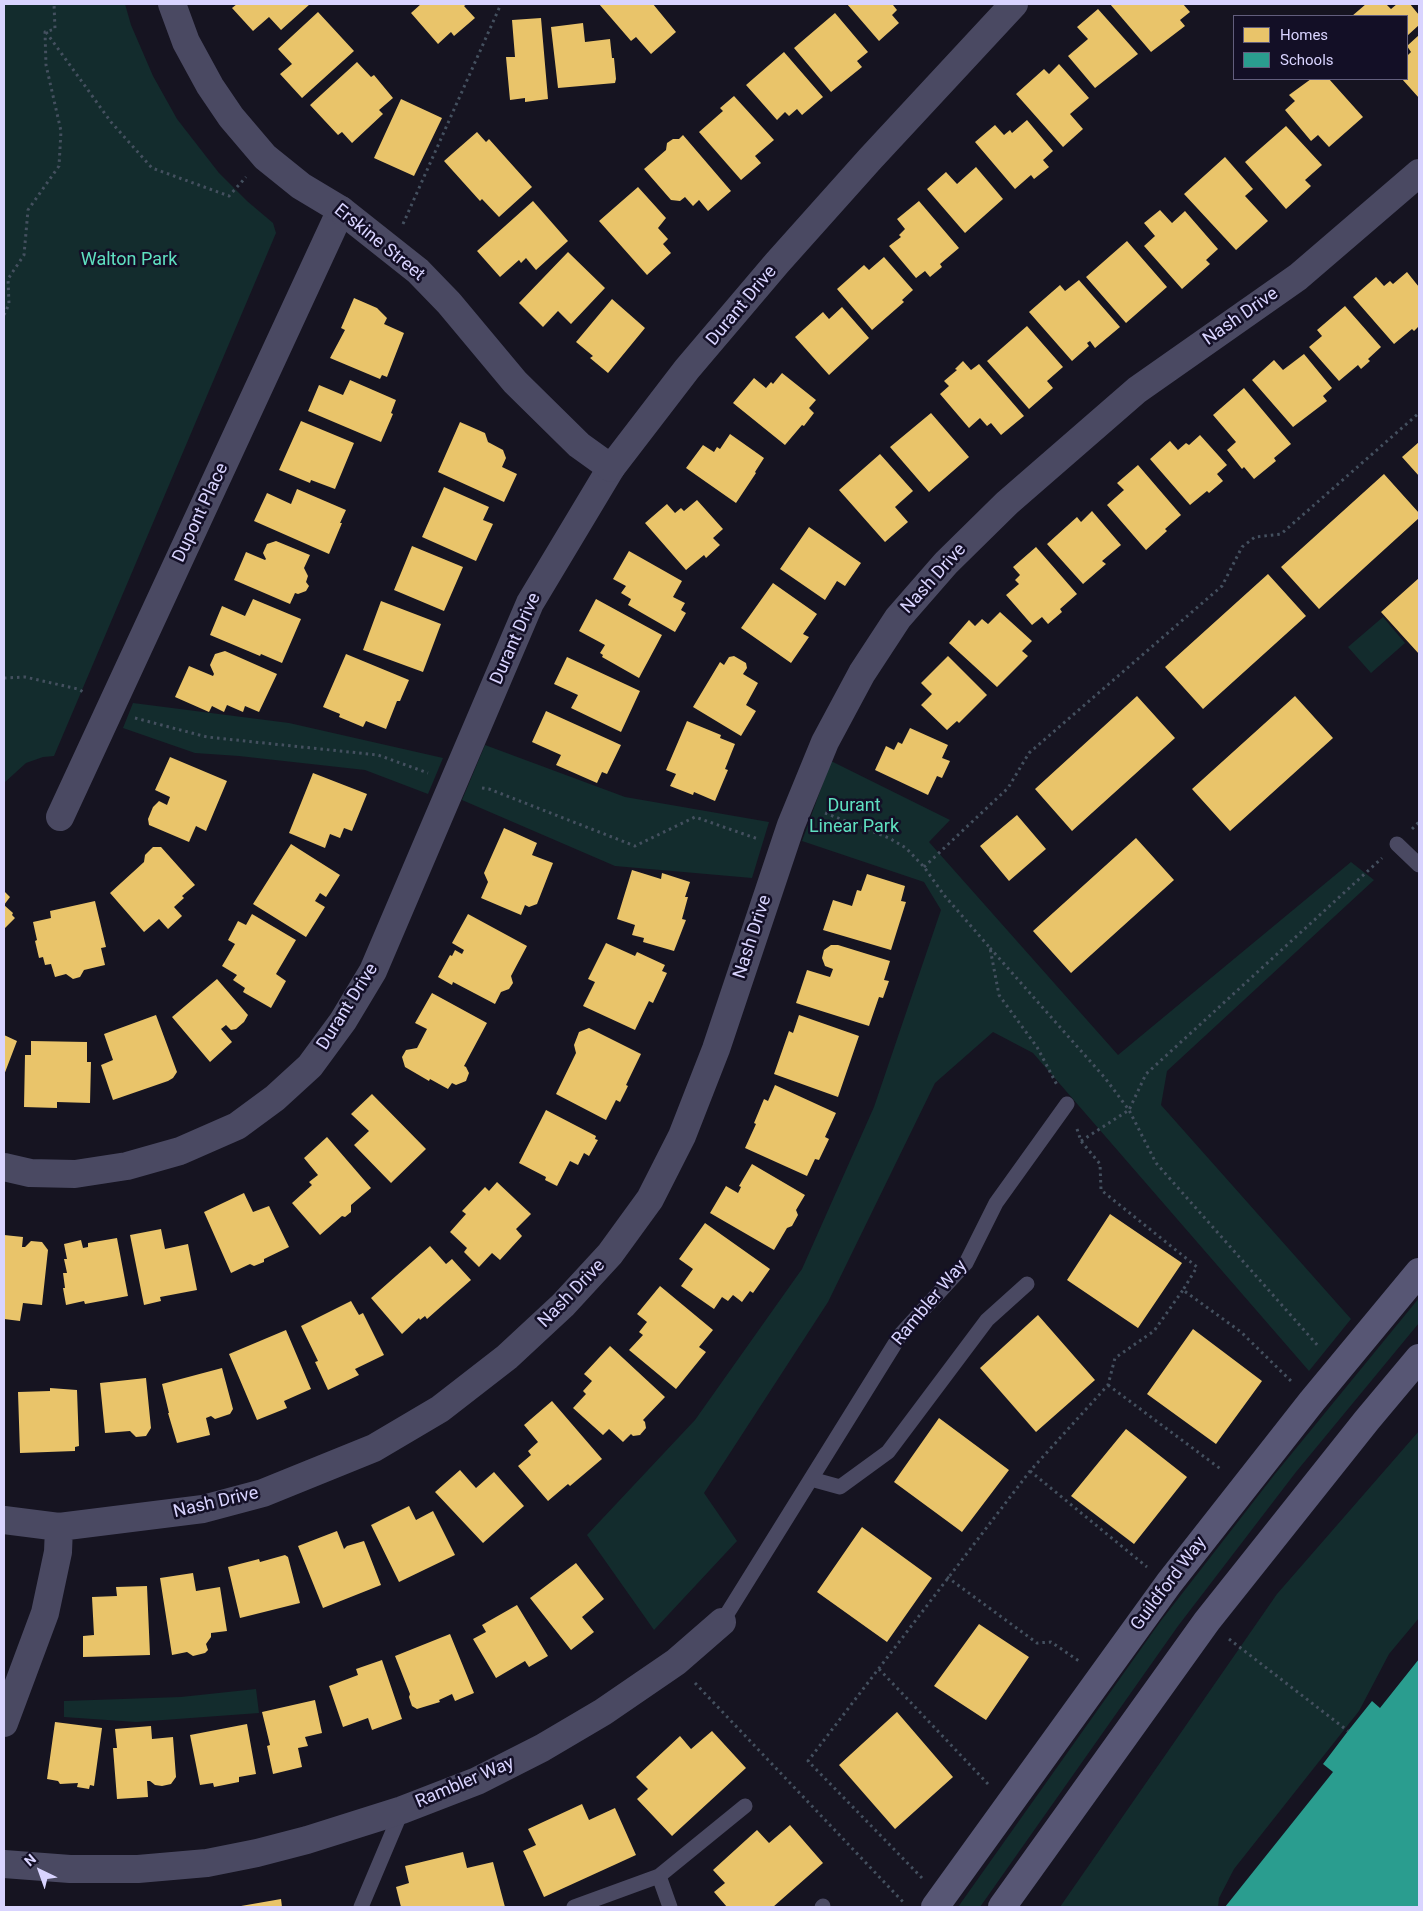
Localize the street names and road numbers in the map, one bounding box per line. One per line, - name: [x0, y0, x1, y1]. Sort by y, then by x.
- street label: Erskine Street: [329, 200, 429, 286]
- street label: Durant Drive: [702, 262, 782, 350]
- street label: Nash Drive: [1199, 283, 1283, 351]
- street label: Dupont Place: [169, 460, 233, 566]
- street label: Nash Drive: [897, 540, 971, 618]
- street label: Durant Drive: [486, 590, 546, 688]
- street label: Nash Drive: [729, 892, 777, 982]
- street label: Durant Drive: [313, 960, 383, 1054]
- street label: Nash Drive: [534, 1255, 610, 1333]
- street label: Rambler Way: [888, 1256, 972, 1350]
- street label: Nash Drive: [171, 1483, 261, 1523]
- street label: Guildford Way: [1127, 1533, 1211, 1635]
- street label: Rambler Way: [412, 1753, 518, 1813]

